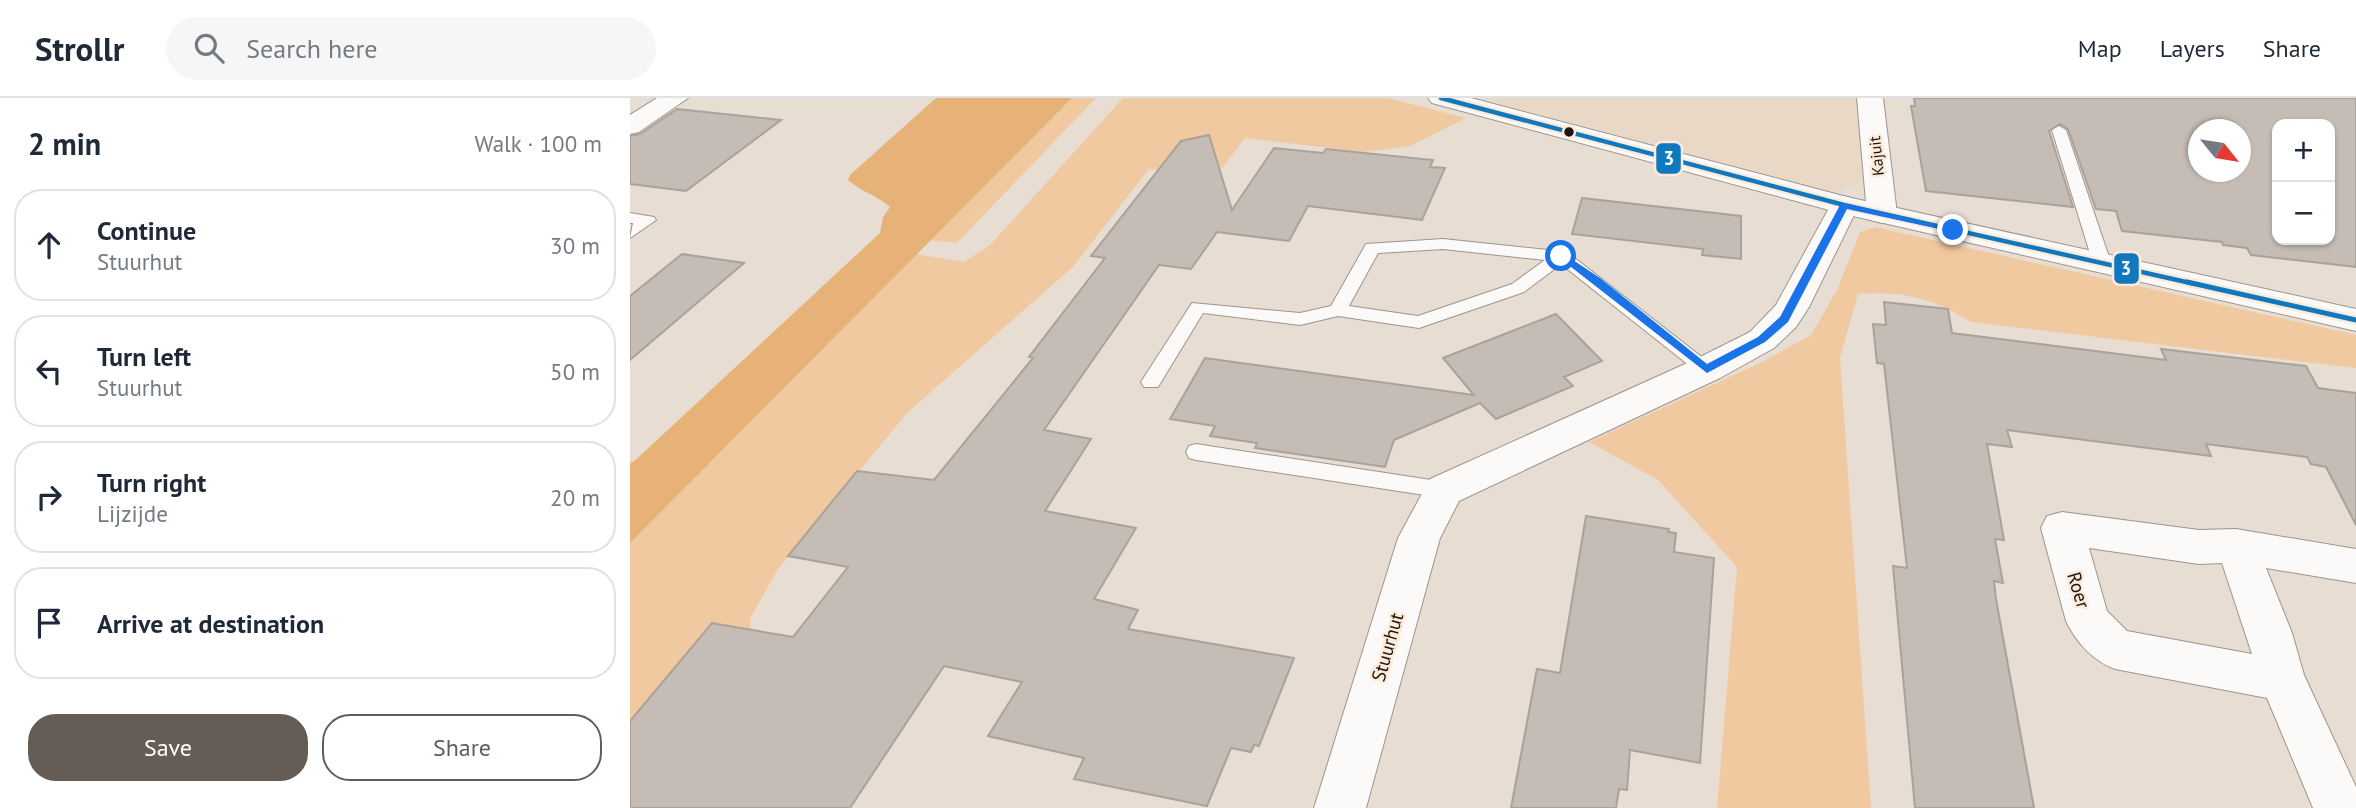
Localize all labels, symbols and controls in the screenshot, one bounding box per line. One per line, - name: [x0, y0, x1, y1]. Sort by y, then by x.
- search box: [166, 17, 656, 80]
- text: Strollr: [35, 27, 124, 70]
- icon: search: [190, 29, 228, 67]
- text: Search here: [246, 32, 377, 65]
- text: Map: [2078, 33, 2122, 64]
- text: Layers: [2160, 33, 2225, 64]
- text: Share: [2263, 33, 2321, 64]
- north arrow: [2188, 119, 2251, 182]
- map controls: [2272, 119, 2335, 245]
- button: +: [2272, 119, 2335, 182]
- text: 2 min: [28, 124, 101, 163]
- unlabelled marker: [1562, 125, 1576, 139]
- text: Walk · 100 m: [475, 129, 602, 158]
- street label: Kajuit: [1864, 135, 1888, 177]
- line badge: 3: [1655, 142, 1682, 175]
- text: 3: [1664, 146, 1674, 170]
- button: −: [2272, 182, 2335, 245]
- text: Continue: [97, 214, 196, 247]
- route end: [1937, 214, 1968, 245]
- icon: ahead: [30, 226, 68, 264]
- text: 30 m: [550, 231, 600, 260]
- route start: [1545, 240, 1576, 271]
- text: Stuurhut: [97, 247, 182, 276]
- line badge: 3: [2113, 252, 2140, 285]
- text: 3: [2121, 256, 2131, 280]
- text: Turn left: [97, 340, 191, 373]
- icon: left: [30, 352, 68, 390]
- text: 50 m: [550, 357, 600, 386]
- text: Stuurhut: [97, 373, 182, 402]
- text: Turn right: [97, 466, 206, 499]
- icon: right: [30, 478, 68, 516]
- text: 20 m: [550, 483, 600, 512]
- text: Lijzijde: [97, 499, 168, 528]
- street label: Roer: [2062, 569, 2096, 612]
- icon: arrive: [30, 604, 68, 642]
- text: Arrive at destination: [97, 607, 324, 640]
- street label: Stuurhut: [1366, 609, 1408, 684]
- button: Save: [28, 714, 308, 781]
- button: Share: [322, 714, 602, 781]

